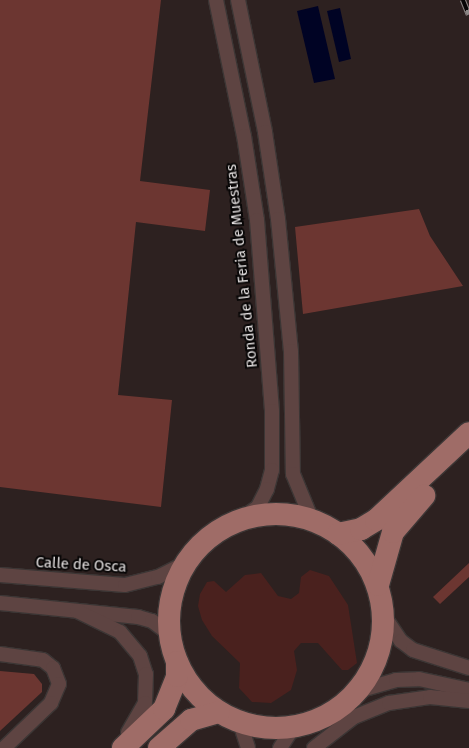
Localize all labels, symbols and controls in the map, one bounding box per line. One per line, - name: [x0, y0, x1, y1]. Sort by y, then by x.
- street label: Ronda de la Feria de Muestras: [222, 163, 262, 369]
- street label: Calle de Osca: [35, 554, 127, 576]

